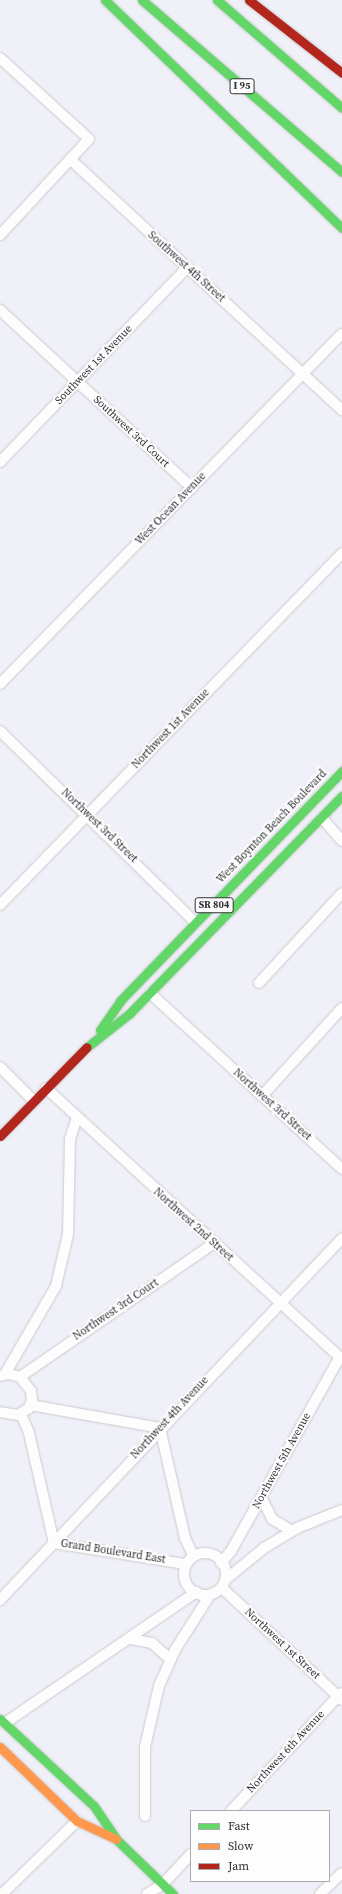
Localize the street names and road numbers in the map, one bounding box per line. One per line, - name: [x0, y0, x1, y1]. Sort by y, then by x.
- road number: I 95: [229, 78, 255, 94]
- street label: Southwest 4th Street: [145, 229, 227, 305]
- street label: Southwest 1st Avenue: [53, 323, 135, 407]
- street label: Southwest 3rd Court: [90, 393, 172, 471]
- street label: West Ocean Avenue: [133, 470, 209, 548]
- street label: Northwest 1st Avenue: [129, 686, 213, 772]
- street label: West Boynton Beach Boulevard: [214, 768, 330, 886]
- street label: Northwest 3rd Street: [58, 786, 140, 866]
- road number: SR 804: [194, 897, 234, 913]
- street label: Northwest 3rd Street: [230, 1066, 314, 1144]
- street label: Northwest 2nd Street: [150, 1186, 236, 1264]
- street label: Northwest 3rd Court: [71, 1277, 161, 1343]
- street label: Northwest 4th Avenue: [128, 1374, 212, 1462]
- street label: Northwest 5th Avenue: [250, 1411, 314, 1511]
- street label: Grand Boulevard East: [60, 1537, 166, 1567]
- street label: Northwest 1st Street: [242, 1606, 322, 1682]
- street label: Northwest 6th Avenue: [244, 1708, 328, 1796]

